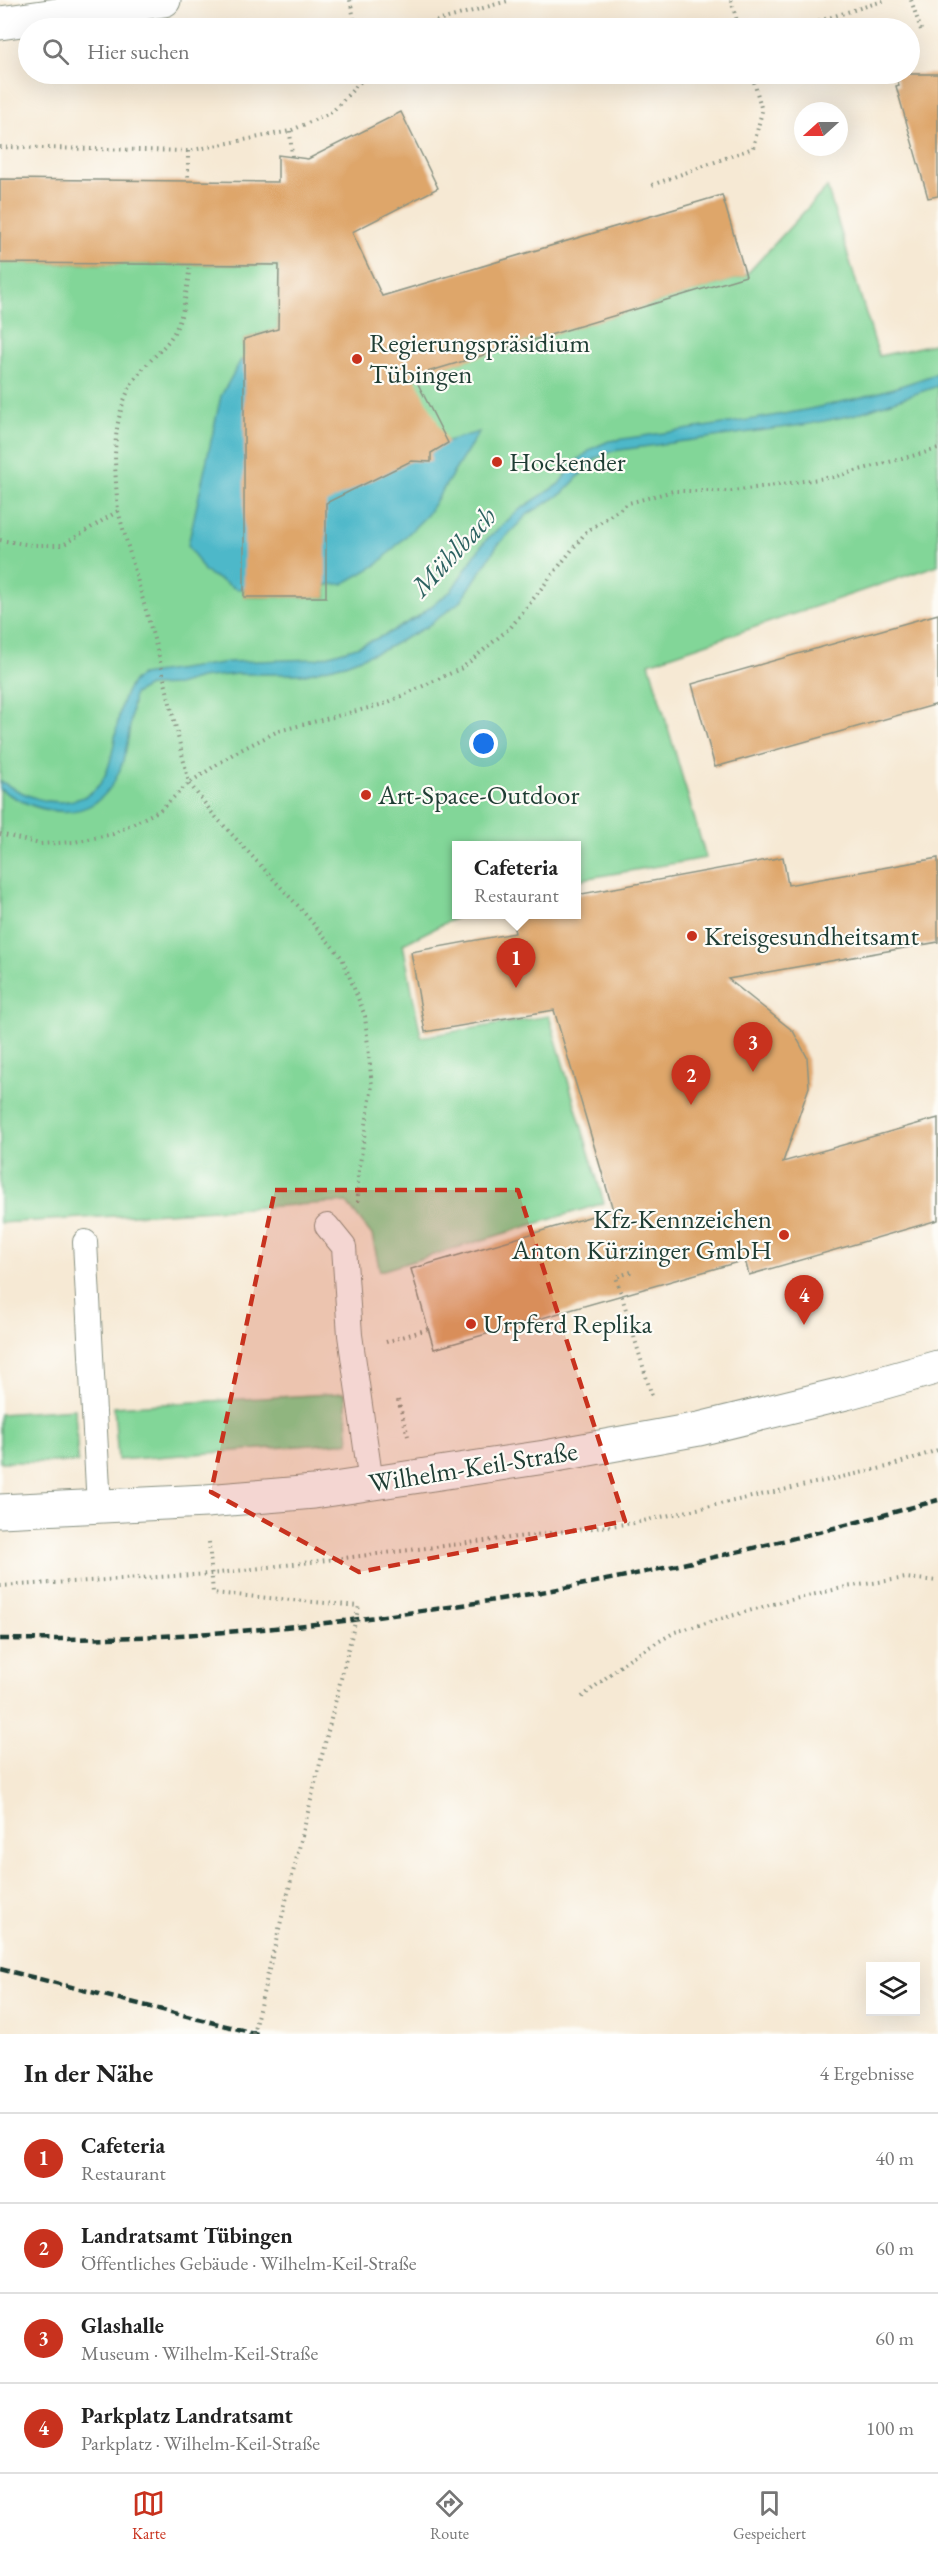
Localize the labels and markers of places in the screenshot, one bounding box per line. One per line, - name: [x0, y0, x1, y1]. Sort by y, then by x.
- place label: Regierungspräsidium Tübingen: [369, 325, 590, 391]
- marker: Regierungspräsidium Tübingen: [350, 352, 364, 366]
- place label: Hockender: [509, 444, 626, 479]
- marker: Hockender: [490, 455, 504, 469]
- place label: Art-Space-Outdoor: [377, 777, 579, 812]
- marker: Art-Space-Outdoor: [359, 788, 373, 802]
- place label: Kreisgesundheitsamt: [704, 918, 919, 953]
- marker: Kreisgesundheitsamt: [685, 929, 699, 943]
- pin: 1: [496, 938, 536, 988]
- pin: 3: [734, 1022, 772, 1072]
- pin: 2: [672, 1056, 710, 1105]
- place label: Kfz-Kennzeichen Anton Kürzinger GmbH: [511, 1201, 772, 1267]
- marker: Kfz-Kennzeichen Anton Kürzinger GmbH: [777, 1228, 791, 1242]
- pin: 4: [784, 1276, 824, 1325]
- place label: Urpferd Replika: [483, 1306, 653, 1341]
- marker: Urpferd Replika: [464, 1317, 478, 1331]

